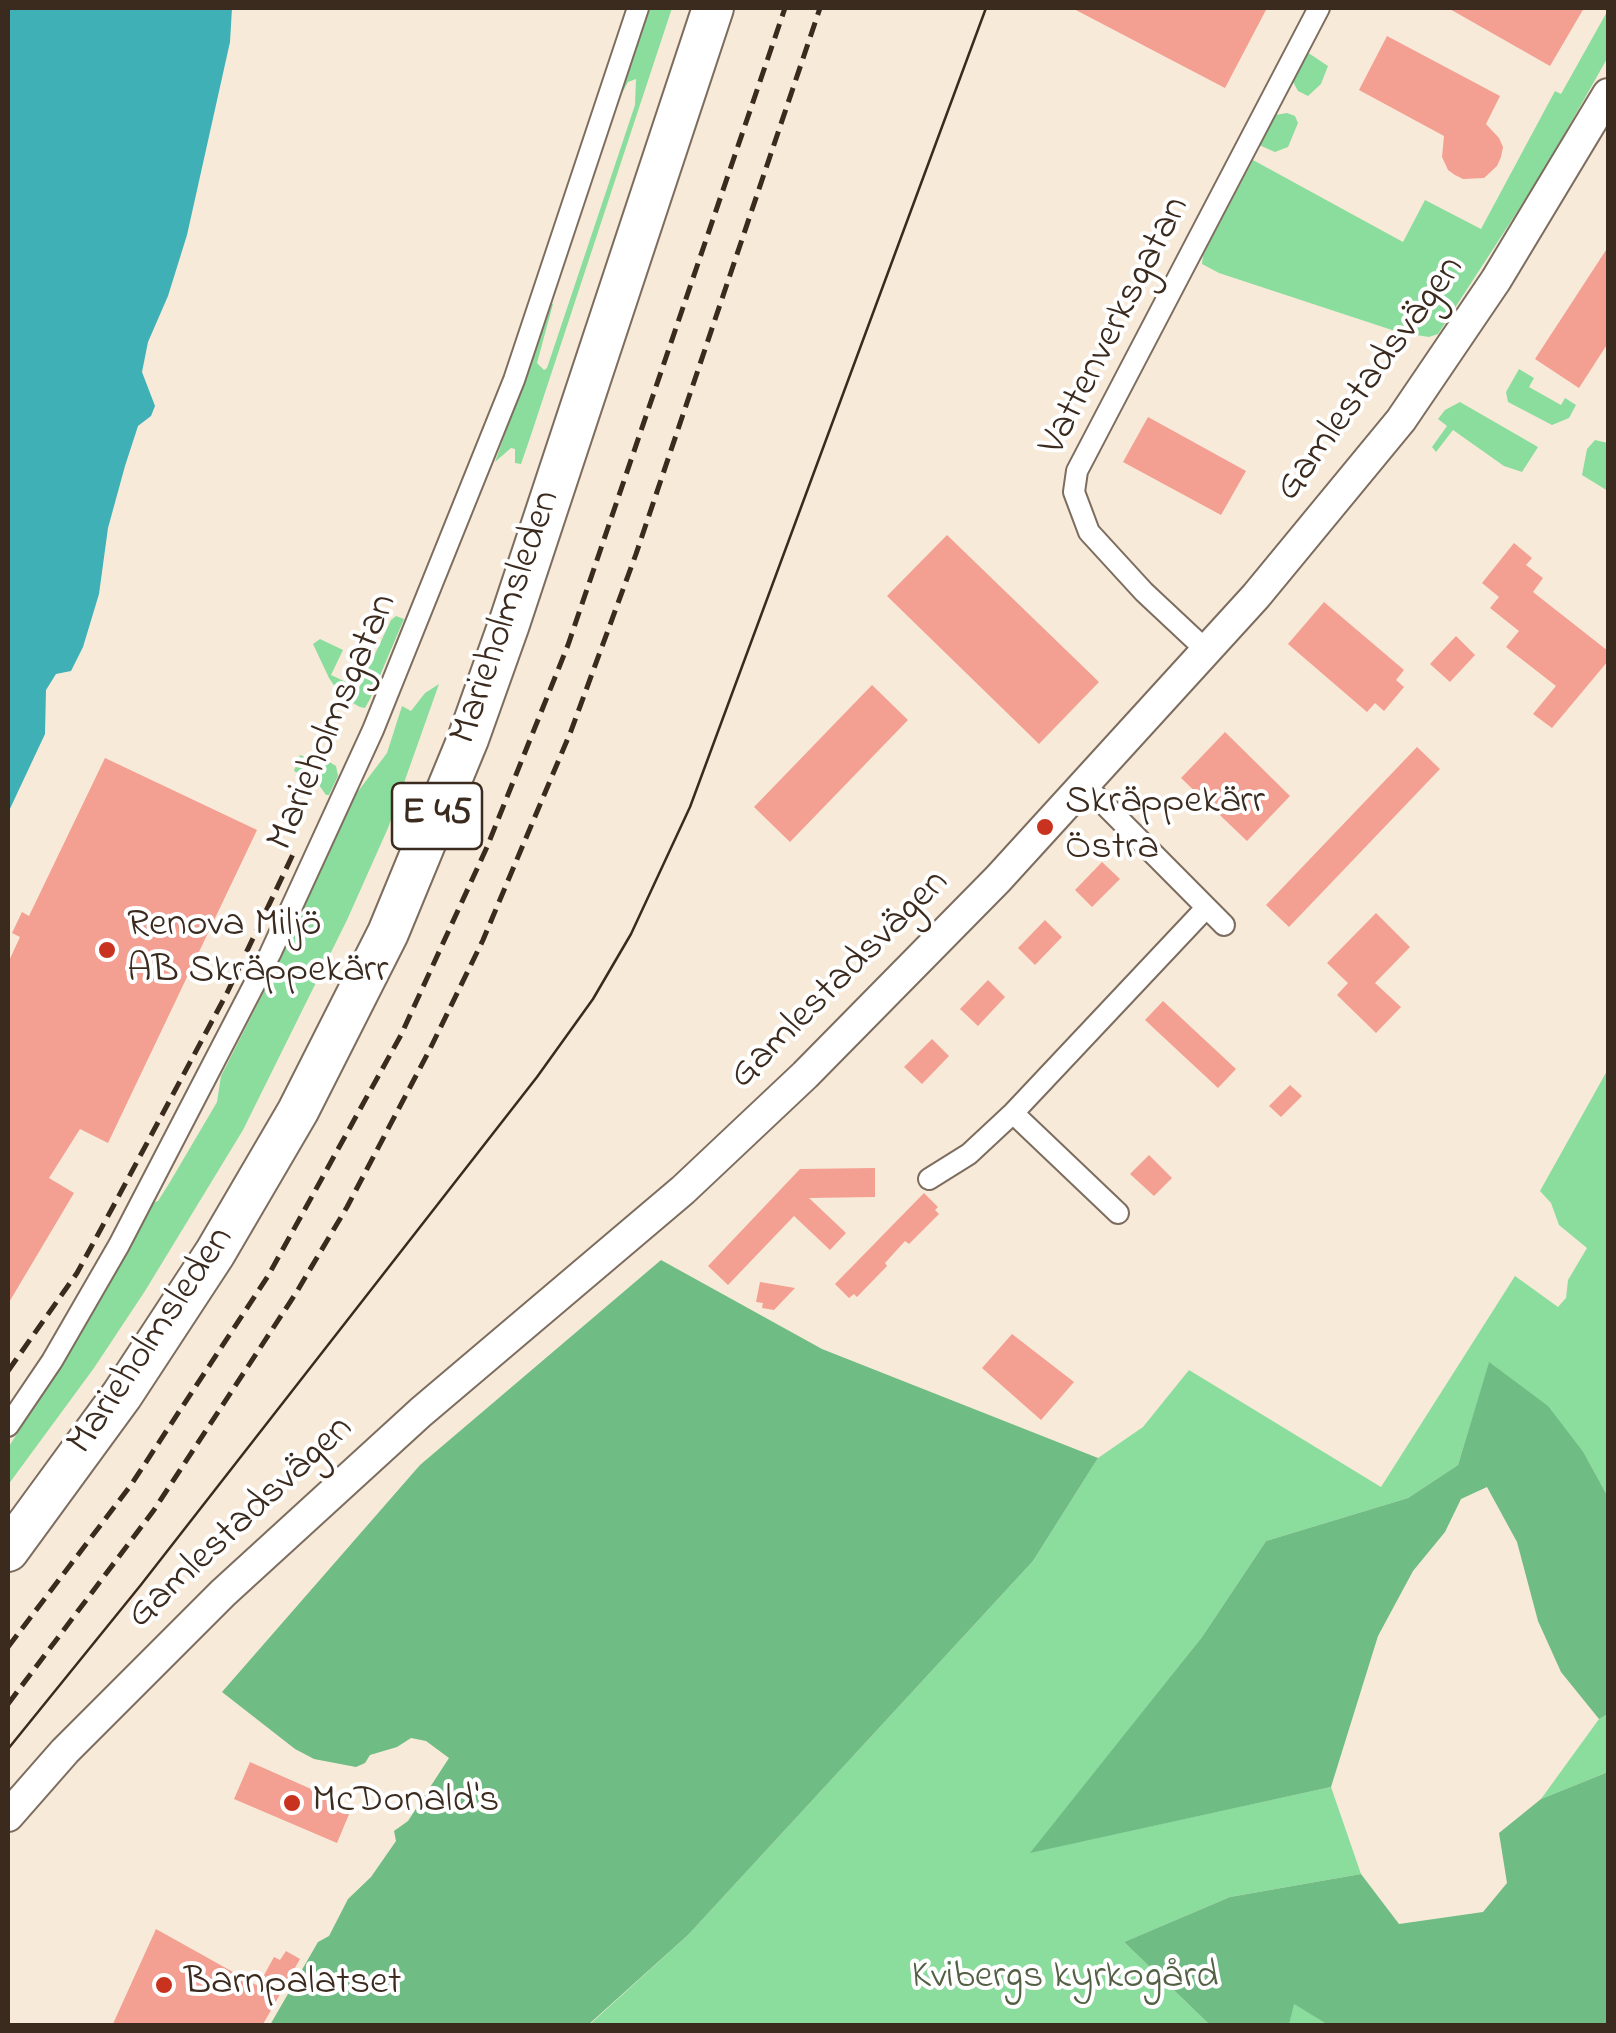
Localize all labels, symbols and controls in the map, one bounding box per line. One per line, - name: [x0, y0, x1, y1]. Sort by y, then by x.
- street label: Vattenverksgatan: [1031, 190, 1203, 464]
- street label: Gamlestadsvägen: [1267, 248, 1477, 512]
- street label: Marieholmsleden: [442, 485, 574, 751]
- street label: Marieholmsgatan: [259, 587, 411, 859]
- place label: Skräppekärr Östra: [1065, 780, 1265, 874]
- road number: E 45: [392, 783, 482, 849]
- marker: Skräppekärr Östra: [1034, 816, 1056, 838]
- street label: Gamlestadsvägen: [721, 861, 961, 1101]
- place label: Renova Miljö AB Skräppekärr: [127, 903, 388, 997]
- marker: Renova Miljö AB Skräppekärr: [96, 939, 118, 961]
- street label: Marieholmsleden: [59, 1219, 247, 1465]
- street label: Gamlestadsvägen: [119, 1407, 365, 1641]
- place label: McDonald's: [312, 1779, 499, 1827]
- marker: McDonald's: [281, 1792, 303, 1814]
- park label: Kvibergs kyrkogård: [912, 1955, 1218, 2003]
- place label: Barnpalatset: [184, 1961, 401, 2009]
- marker: Barnpalatset: [153, 1974, 175, 1996]

